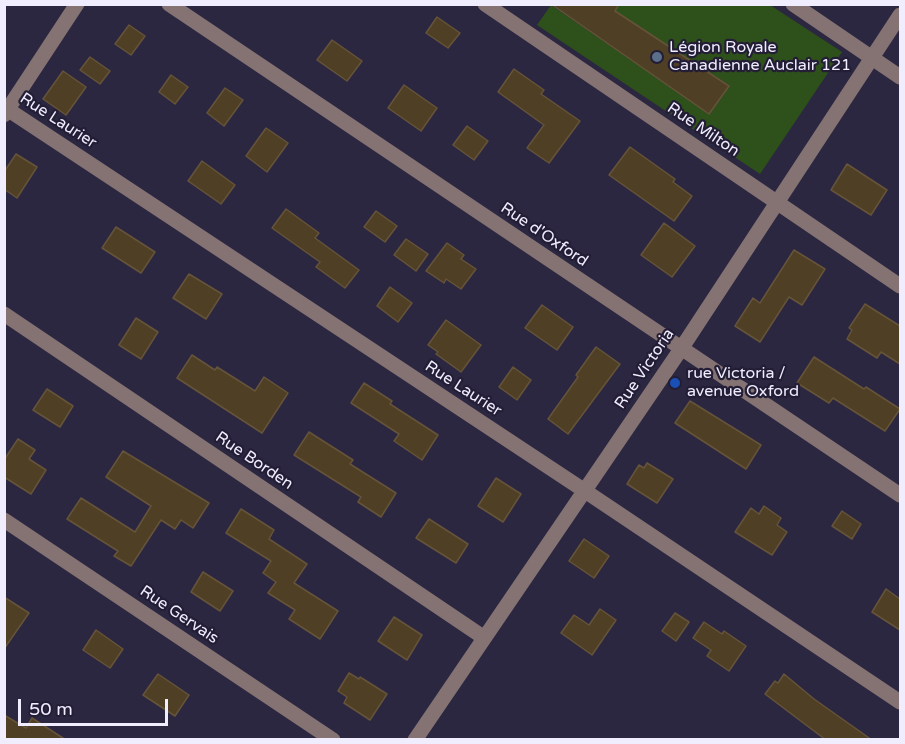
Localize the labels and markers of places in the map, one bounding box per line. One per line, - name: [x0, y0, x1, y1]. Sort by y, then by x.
- place label: Légion Royale Canadienne Auclair 121: [669, 38, 851, 76]
- marker: Légion Royale Canadienne Auclair 121: [650, 50, 664, 64]
- place label: rue Victoria / avenue Oxford: [687, 364, 799, 402]
- marker: rue Victoria / avenue Oxford: [668, 376, 682, 390]

